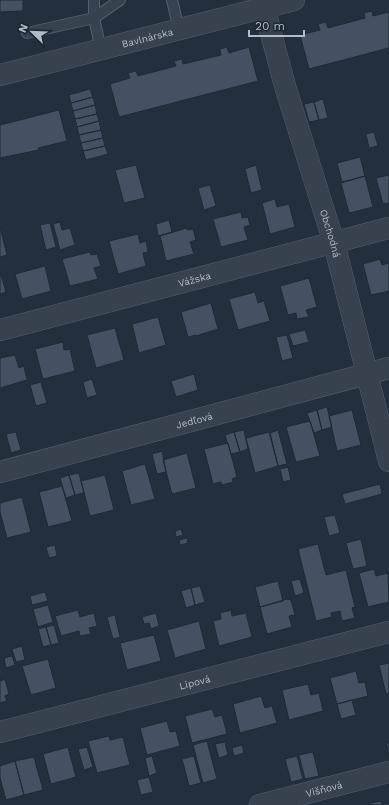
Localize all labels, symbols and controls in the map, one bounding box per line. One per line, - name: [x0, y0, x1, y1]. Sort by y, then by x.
- north arrow: [12, 12, 52, 52]
- scale bar: [249, 12, 304, 38]
- text: 20 m: [255, 19, 285, 33]
- text: N: [16, 22, 31, 35]
- street label: Bavlnárska: [121, 26, 175, 50]
- street label: Obchodná: [318, 208, 343, 259]
- street label: Vážska: [177, 270, 212, 289]
- street label: Jedľová: [175, 410, 214, 431]
- street label: Lipová: [178, 673, 212, 692]
- street label: Višňová: [305, 779, 344, 799]

